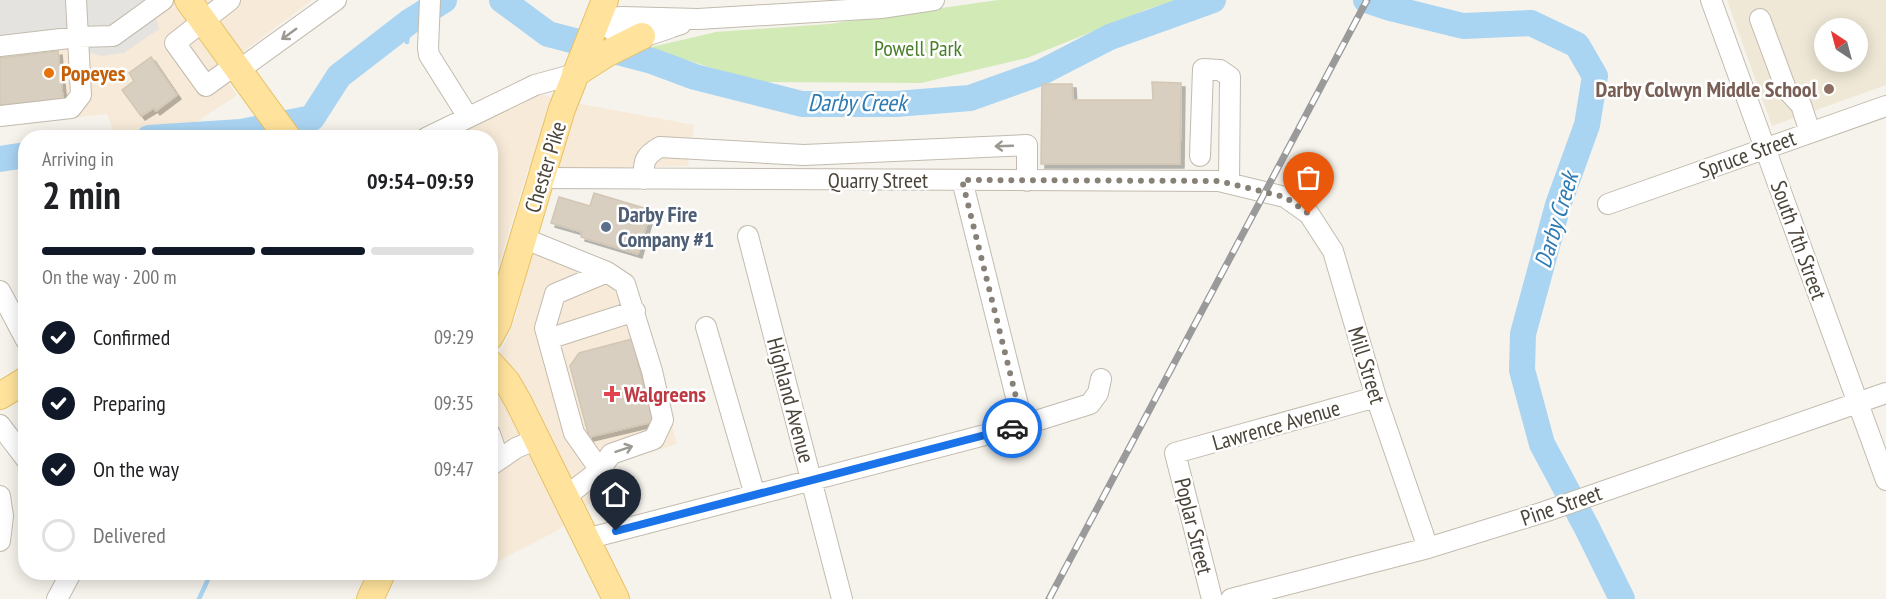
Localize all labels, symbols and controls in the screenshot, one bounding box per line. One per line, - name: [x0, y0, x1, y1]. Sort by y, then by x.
- north arrow: [1814, 18, 1868, 72]
- map controls: [1814, 18, 1868, 72]
- one-way arrow: [281, 28, 297, 40]
- park label: Powell Park: [874, 34, 962, 62]
- place label: Popeyes: [61, 59, 126, 87]
- marker: Popeyes: [42, 66, 56, 80]
- place label: Darby Colwyn Middle School: [1596, 75, 1818, 103]
- marker: Darby Colwyn Middle School: [1822, 82, 1836, 96]
- water label: Darby Creek: [808, 87, 909, 118]
- street label: Chester Pike: [518, 118, 572, 216]
- street label: Spruce Street: [1695, 124, 1799, 184]
- one-way arrow: [994, 141, 1014, 152]
- text: Arriving in: [42, 146, 114, 172]
- pin: [1283, 152, 1334, 214]
- icon: bag: [1292, 161, 1325, 194]
- street label: Quarry Street: [828, 166, 928, 194]
- water label: Darby Creek: [1527, 166, 1586, 272]
- text: 09:54–09:59: [367, 167, 474, 195]
- text: 2 min: [42, 169, 121, 220]
- street label: South 7th Street: [1765, 177, 1833, 303]
- place label: Darby Fire Company #1: [618, 200, 714, 253]
- marker: Darby Fire Company #1: [599, 220, 613, 234]
- text: On the way · 200 m: [42, 264, 177, 290]
- icon: check: [42, 321, 75, 354]
- text: Confirmed: [93, 323, 170, 351]
- street label: Mill Street: [1342, 323, 1392, 407]
- text: 09:29: [434, 324, 474, 350]
- street label: Highland Avenue: [761, 334, 821, 466]
- place label: Walgreens: [623, 380, 706, 408]
- icon: check: [42, 387, 75, 420]
- marker: Walgreens: [605, 387, 619, 401]
- text: Preparing: [93, 389, 166, 417]
- text: 09:35: [434, 390, 474, 416]
- street label: Lawrence Avenue: [1209, 393, 1343, 457]
- courier: [982, 398, 1042, 458]
- icon: car: [996, 412, 1029, 445]
- one-way arrow: [614, 443, 632, 454]
- icon: check: [42, 453, 75, 486]
- text: On the way: [93, 455, 179, 483]
- text: 09:47: [434, 456, 474, 482]
- pin: [590, 469, 641, 531]
- street label: Poplar Street: [1168, 475, 1220, 577]
- icon: home: [599, 478, 632, 511]
- street label: Pine Street: [1517, 478, 1605, 532]
- text: Delivered: [93, 521, 166, 549]

